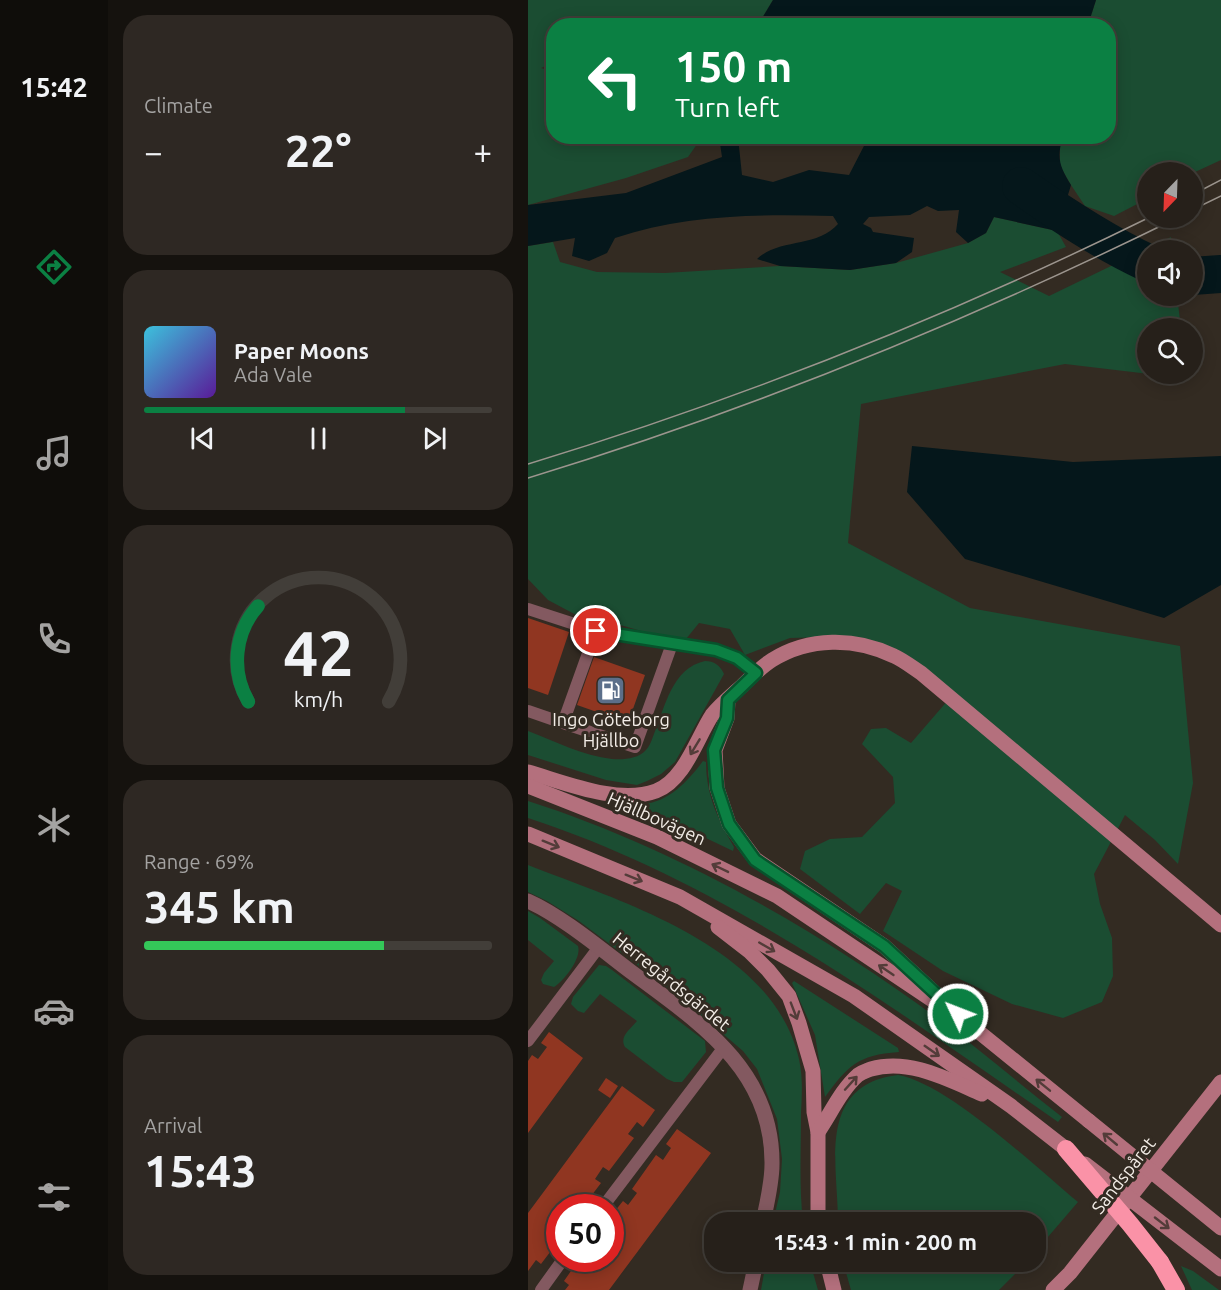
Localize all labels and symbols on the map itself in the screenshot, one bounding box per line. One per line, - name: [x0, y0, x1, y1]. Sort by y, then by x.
- north arrow: [1137, 162, 1203, 228]
- pin: [570, 605, 621, 656]
- fuel station icon: Ingo Göteborg Hjällbo: [595, 674, 627, 706]
- place label: Ingo Göteborg Hjällbo: [552, 709, 670, 750]
- one-way arrow: [688, 738, 700, 755]
- street label: Hjällbovägen: [605, 787, 709, 849]
- one-way arrow: [542, 839, 560, 850]
- one-way arrow: [712, 862, 730, 873]
- one-way arrow: [624, 873, 643, 884]
- street label: Herregårdsgärdet: [609, 928, 735, 1034]
- one-way arrow: [758, 941, 775, 953]
- one-way arrow: [878, 963, 895, 975]
- position arrow: [926, 982, 990, 1046]
- one-way arrow: [789, 1001, 800, 1020]
- one-way arrow: [923, 1045, 940, 1057]
- one-way arrow: [844, 1076, 858, 1091]
- one-way arrow: [1036, 1078, 1052, 1091]
- one-way arrow: [1102, 1132, 1118, 1145]
- street label: Sandspåret: [1087, 1133, 1159, 1217]
- speed limit sign: 50: [546, 1194, 624, 1272]
- one-way arrow: [1153, 1217, 1169, 1230]

